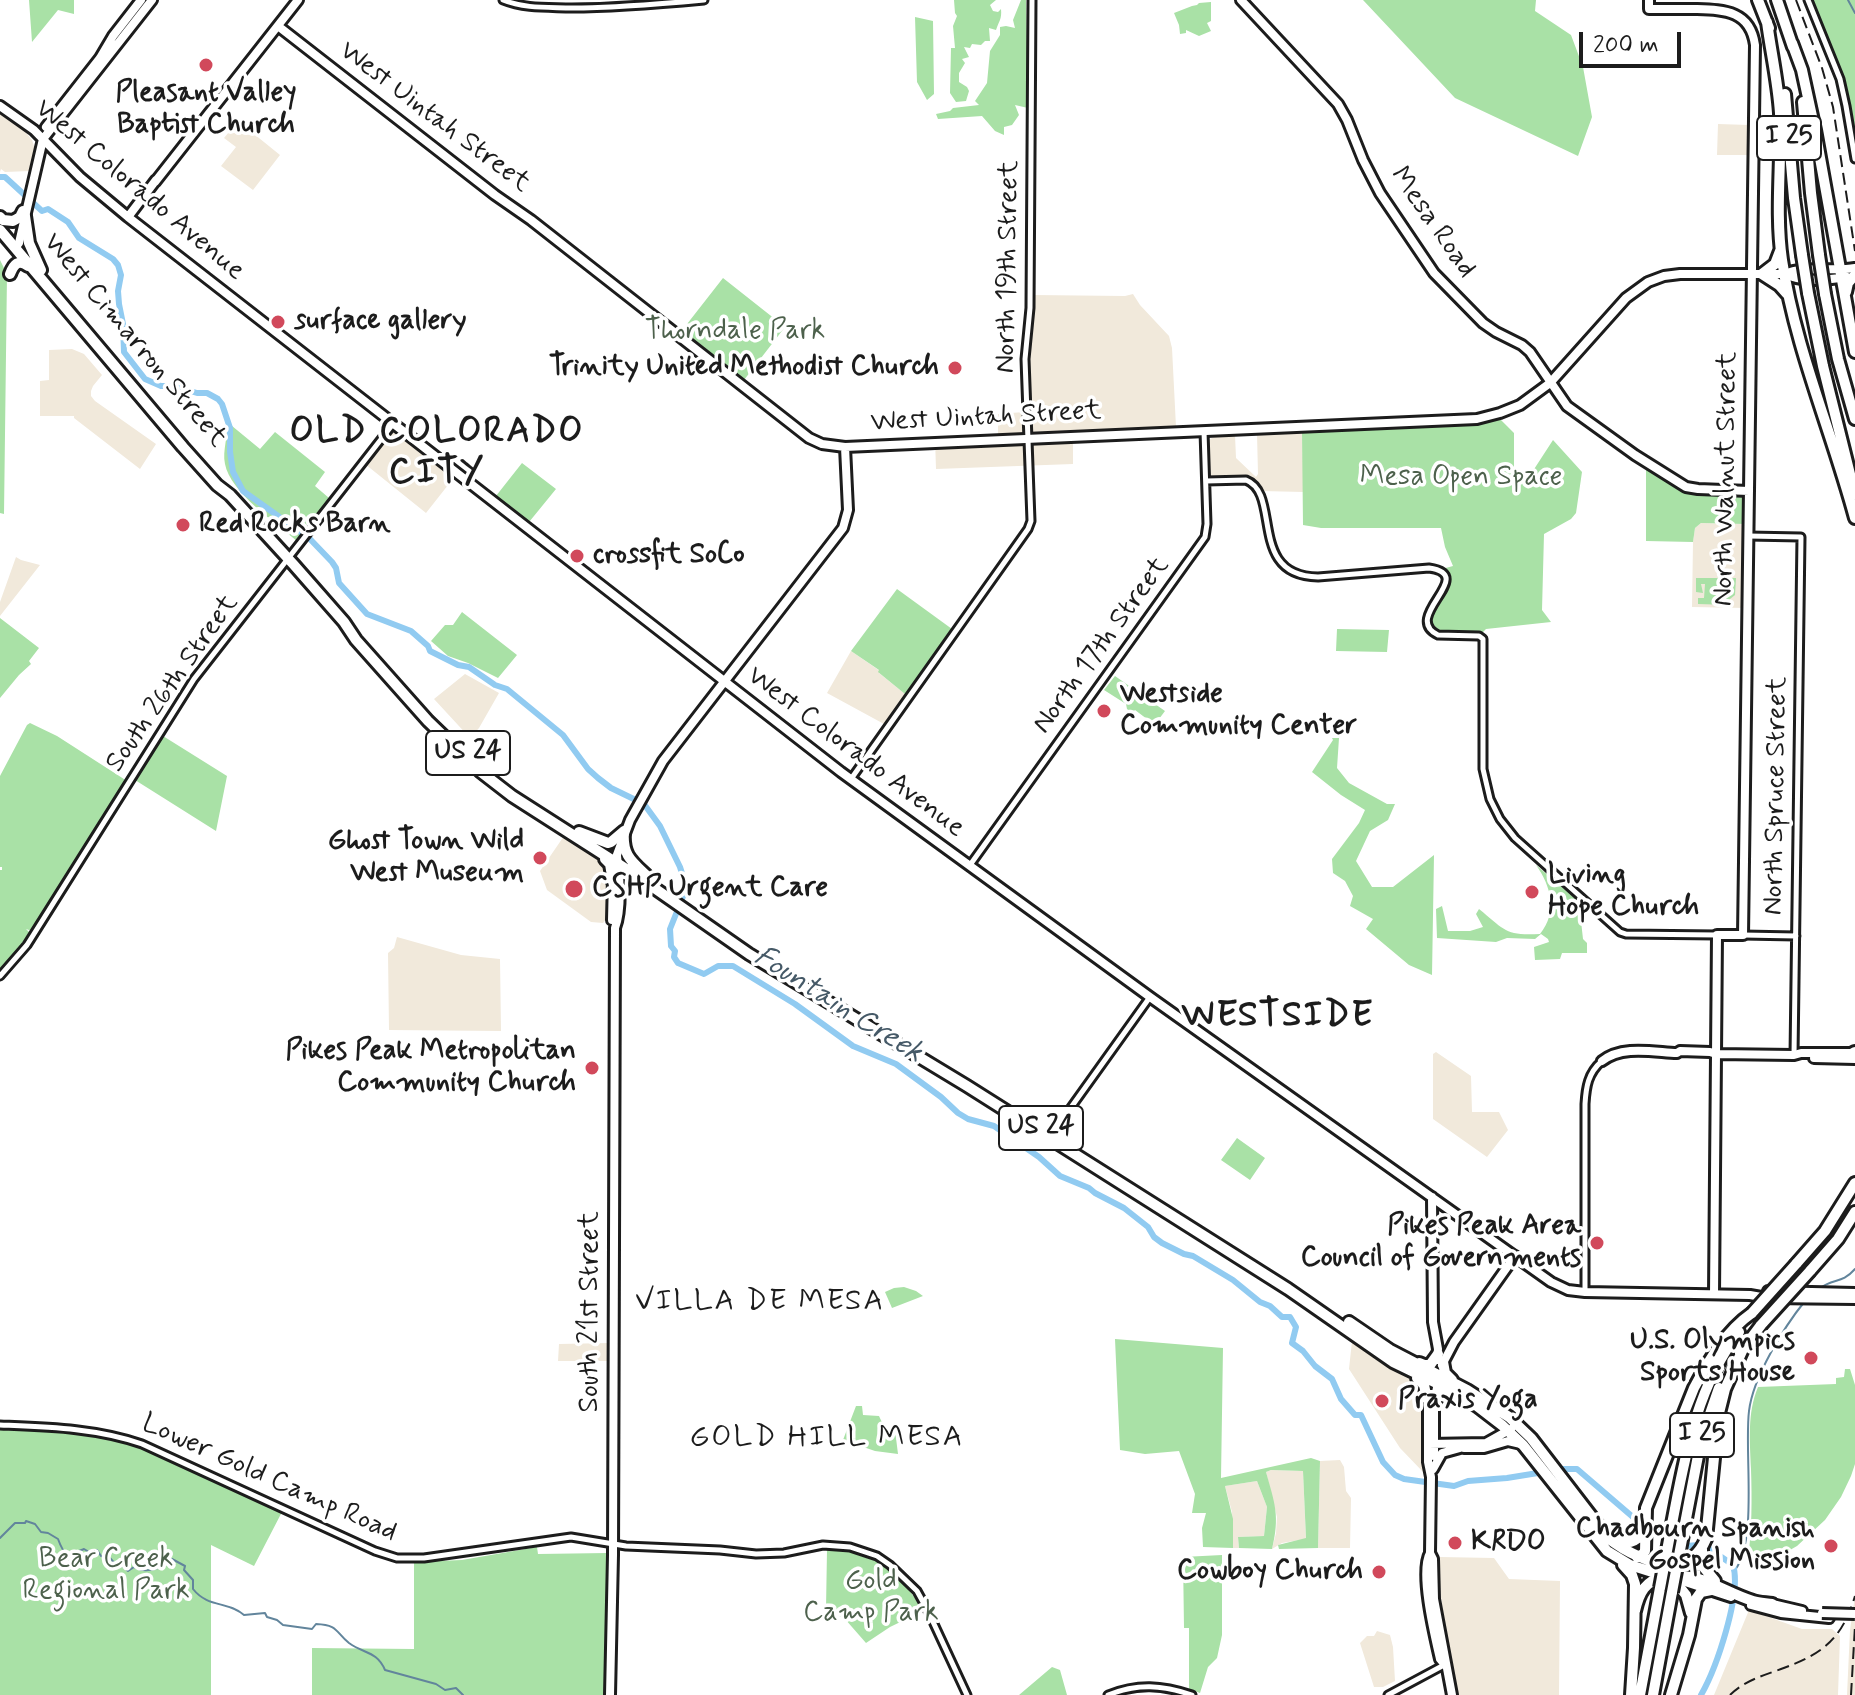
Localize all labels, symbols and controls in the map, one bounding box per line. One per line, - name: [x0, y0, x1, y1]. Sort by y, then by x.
- scale bar: [1583, 16, 1685, 66]
- text: 200 m: [1593, 30, 1659, 61]
- street label: West Uintah Street: [332, 35, 536, 201]
- marker: Pleasant Valley Baptist Church: [197, 56, 215, 74]
- place label: Pleasant Valley Baptist Church: [115, 77, 297, 143]
- street label: West Colorado Avenue: [27, 93, 251, 289]
- road number: I 25: [1757, 116, 1821, 160]
- street label: North 19th Street: [990, 160, 1028, 374]
- street label: Mesa Road: [1381, 161, 1483, 285]
- street label: West Cimarron Street: [35, 227, 233, 455]
- place label: surface gallery: [294, 305, 467, 339]
- marker: surface gallery: [269, 313, 287, 331]
- park label: Thorndale Park: [645, 315, 825, 349]
- place label: Trinity United Methodist Church: [549, 351, 939, 385]
- street label: North Walnut Street: [1708, 351, 1746, 607]
- marker: Trinity United Methodist Church: [946, 359, 964, 377]
- street label: West Uintah Street: [870, 395, 1102, 441]
- district label: OLD COLORADO CITY: [291, 411, 583, 496]
- park label: Mesa Open Space: [1360, 461, 1562, 495]
- place label: Red Rocks Barn: [199, 508, 391, 542]
- marker: Red Rocks Barn: [174, 516, 192, 534]
- place label: crossfit SoCo: [593, 539, 745, 573]
- marker: crossfit SoCo: [568, 547, 586, 565]
- street label: North 17th Street: [1027, 551, 1177, 741]
- street label: South 26th Street: [99, 589, 247, 779]
- street label: West Colorado Avenue: [739, 660, 971, 846]
- street label: North Spruce Street: [1758, 676, 1796, 916]
- place label: Westside Community Center: [1120, 678, 1357, 744]
- marker: Westside Community Center: [1095, 702, 1113, 720]
- road number: US 24: [426, 731, 510, 775]
- place label: Ghost Town Wild West Museum: [328, 825, 524, 891]
- marker: Ghost Town Wild West Museum: [531, 849, 549, 867]
- place label: Living Hope Church: [1548, 859, 1699, 925]
- place label: CSHP Urgent Care: [592, 872, 828, 906]
- marker: CSHP Urgent Care: [563, 878, 585, 900]
- marker: Living Hope Church: [1523, 883, 1541, 901]
- water label: Fountain Creek: [747, 940, 929, 1072]
- district label: WESTSIDE: [1179, 995, 1377, 1039]
- place label: Pikes Peak Metropolitan Community Church: [286, 1035, 576, 1101]
- marker: Pikes Peak Metropolitan Community Church: [583, 1059, 601, 1077]
- road number: US 24: [999, 1106, 1083, 1150]
- place label: Pikes Peak Area Council of Governments: [1301, 1210, 1581, 1276]
- street label: South 21st Street: [574, 1211, 608, 1413]
- marker: Pikes Peak Area Council of Governments: [1588, 1234, 1606, 1252]
- district label: VILLA DE MESA: [637, 1285, 883, 1321]
- place label: U.S. Olympics Sports House: [1630, 1325, 1795, 1391]
- marker: U.S. Olympics Sports House: [1802, 1349, 1820, 1367]
- place label: Praxis Yoga: [1398, 1384, 1538, 1418]
- marker: Praxis Yoga: [1373, 1392, 1391, 1410]
- street label: Lower Gold Camp Road: [136, 1408, 402, 1550]
- road number: I 25: [1670, 1413, 1734, 1457]
- district label: GOLD HILL MESA: [693, 1421, 961, 1457]
- place label: Chadbourn Spanish Gospel Mission: [1576, 1513, 1815, 1579]
- place label: KRDO: [1471, 1526, 1546, 1560]
- marker: KRDO: [1446, 1534, 1464, 1552]
- marker: Chadbourn Spanish Gospel Mission: [1822, 1537, 1840, 1555]
- park label: Bear Creek Regional Park: [22, 1543, 190, 1609]
- place label: Cowboy Church: [1177, 1555, 1363, 1589]
- marker: Cowboy Church: [1370, 1563, 1388, 1581]
- park label: Gold Camp Park: [803, 1565, 939, 1631]

